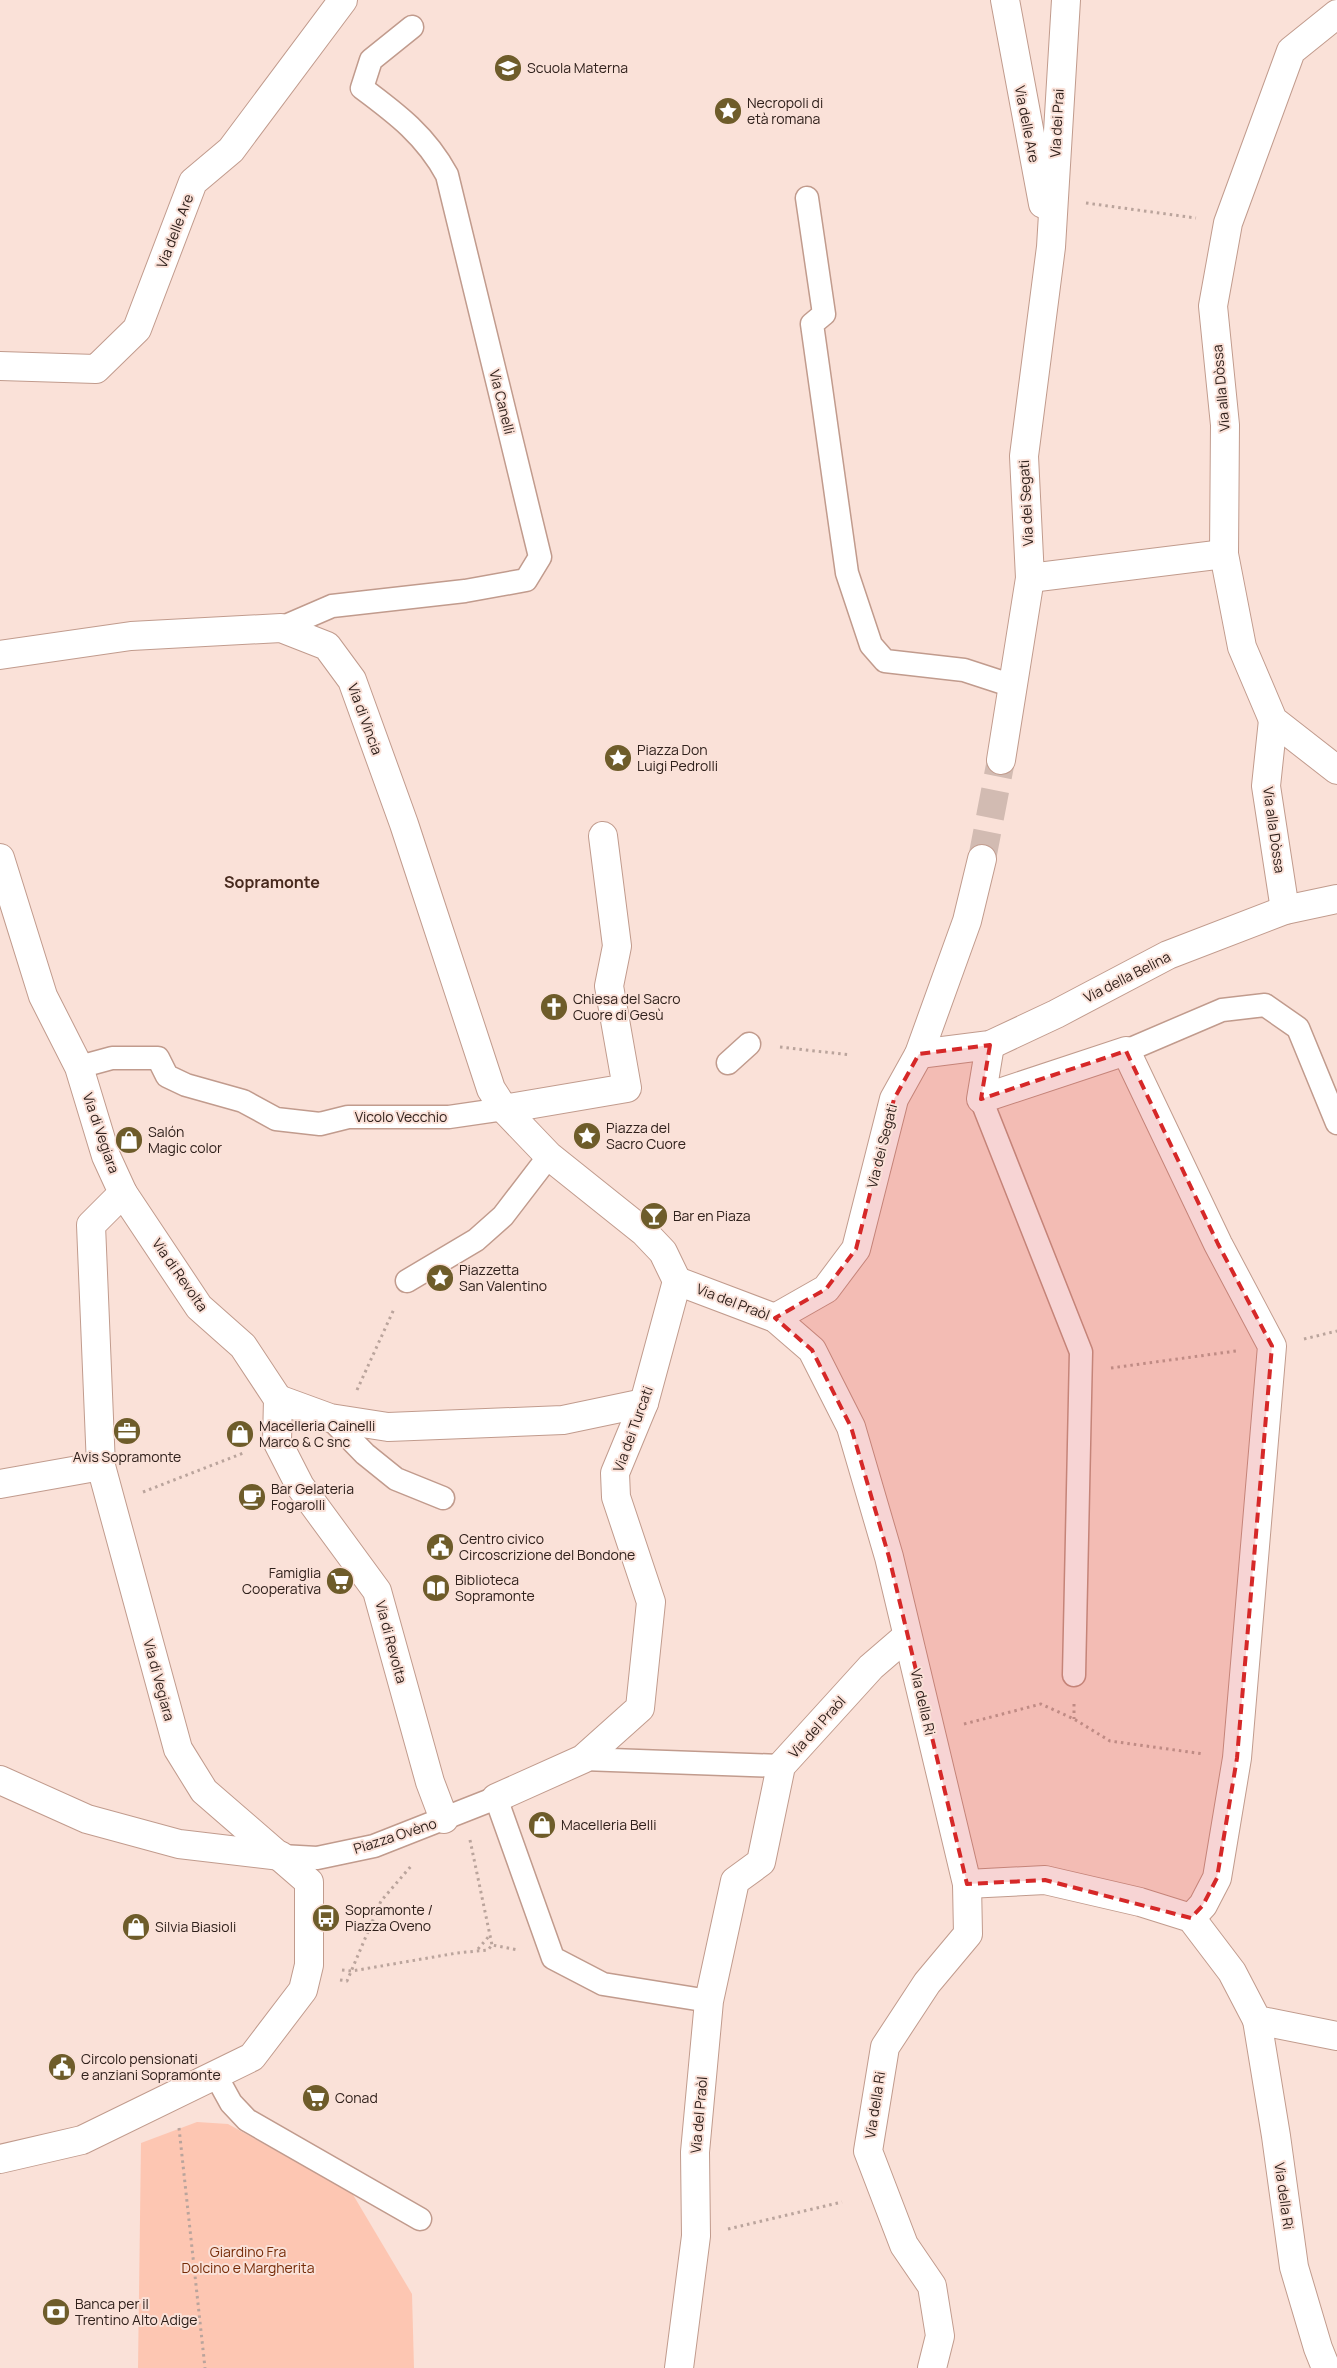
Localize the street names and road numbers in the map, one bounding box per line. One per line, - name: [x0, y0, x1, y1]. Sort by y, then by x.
- street label: Via delle Are: [1011, 84, 1044, 164]
- street label: Via dei Prai: [1045, 88, 1068, 158]
- street label: Via delle Are: [152, 191, 197, 271]
- street label: Via alla Dòssa: [1207, 344, 1234, 432]
- street label: Via Canelli: [485, 368, 520, 436]
- street label: Via dei Segati: [1014, 459, 1037, 547]
- street label: Via di Vincia: [344, 680, 387, 757]
- street label: Via alla Dòssa: [1259, 786, 1290, 874]
- street label: Via della Belina: [1080, 947, 1173, 1007]
- street label: Via di Vegiara: [79, 1090, 124, 1176]
- street label: Via dei Segati: [862, 1102, 901, 1190]
- street label: Vicolo Vecchio: [355, 1107, 447, 1126]
- street label: Via di Revolta: [148, 1235, 213, 1315]
- street label: Via del Praòl: [694, 1279, 773, 1324]
- street label: Via dei Turcati: [608, 1383, 657, 1474]
- street label: Via di Revolta: [371, 1598, 412, 1685]
- street label: Via di Vegiara: [139, 1637, 180, 1723]
- street label: Via della Ri: [907, 1667, 940, 1737]
- street label: Via del Praòl: [784, 1692, 849, 1762]
- street label: Piazza Ovèno: [351, 1813, 439, 1858]
- street label: Via della Ri: [860, 2070, 889, 2140]
- street label: Via del Praòl: [686, 2076, 711, 2154]
- street label: Via della Ri: [1270, 2161, 1299, 2231]

